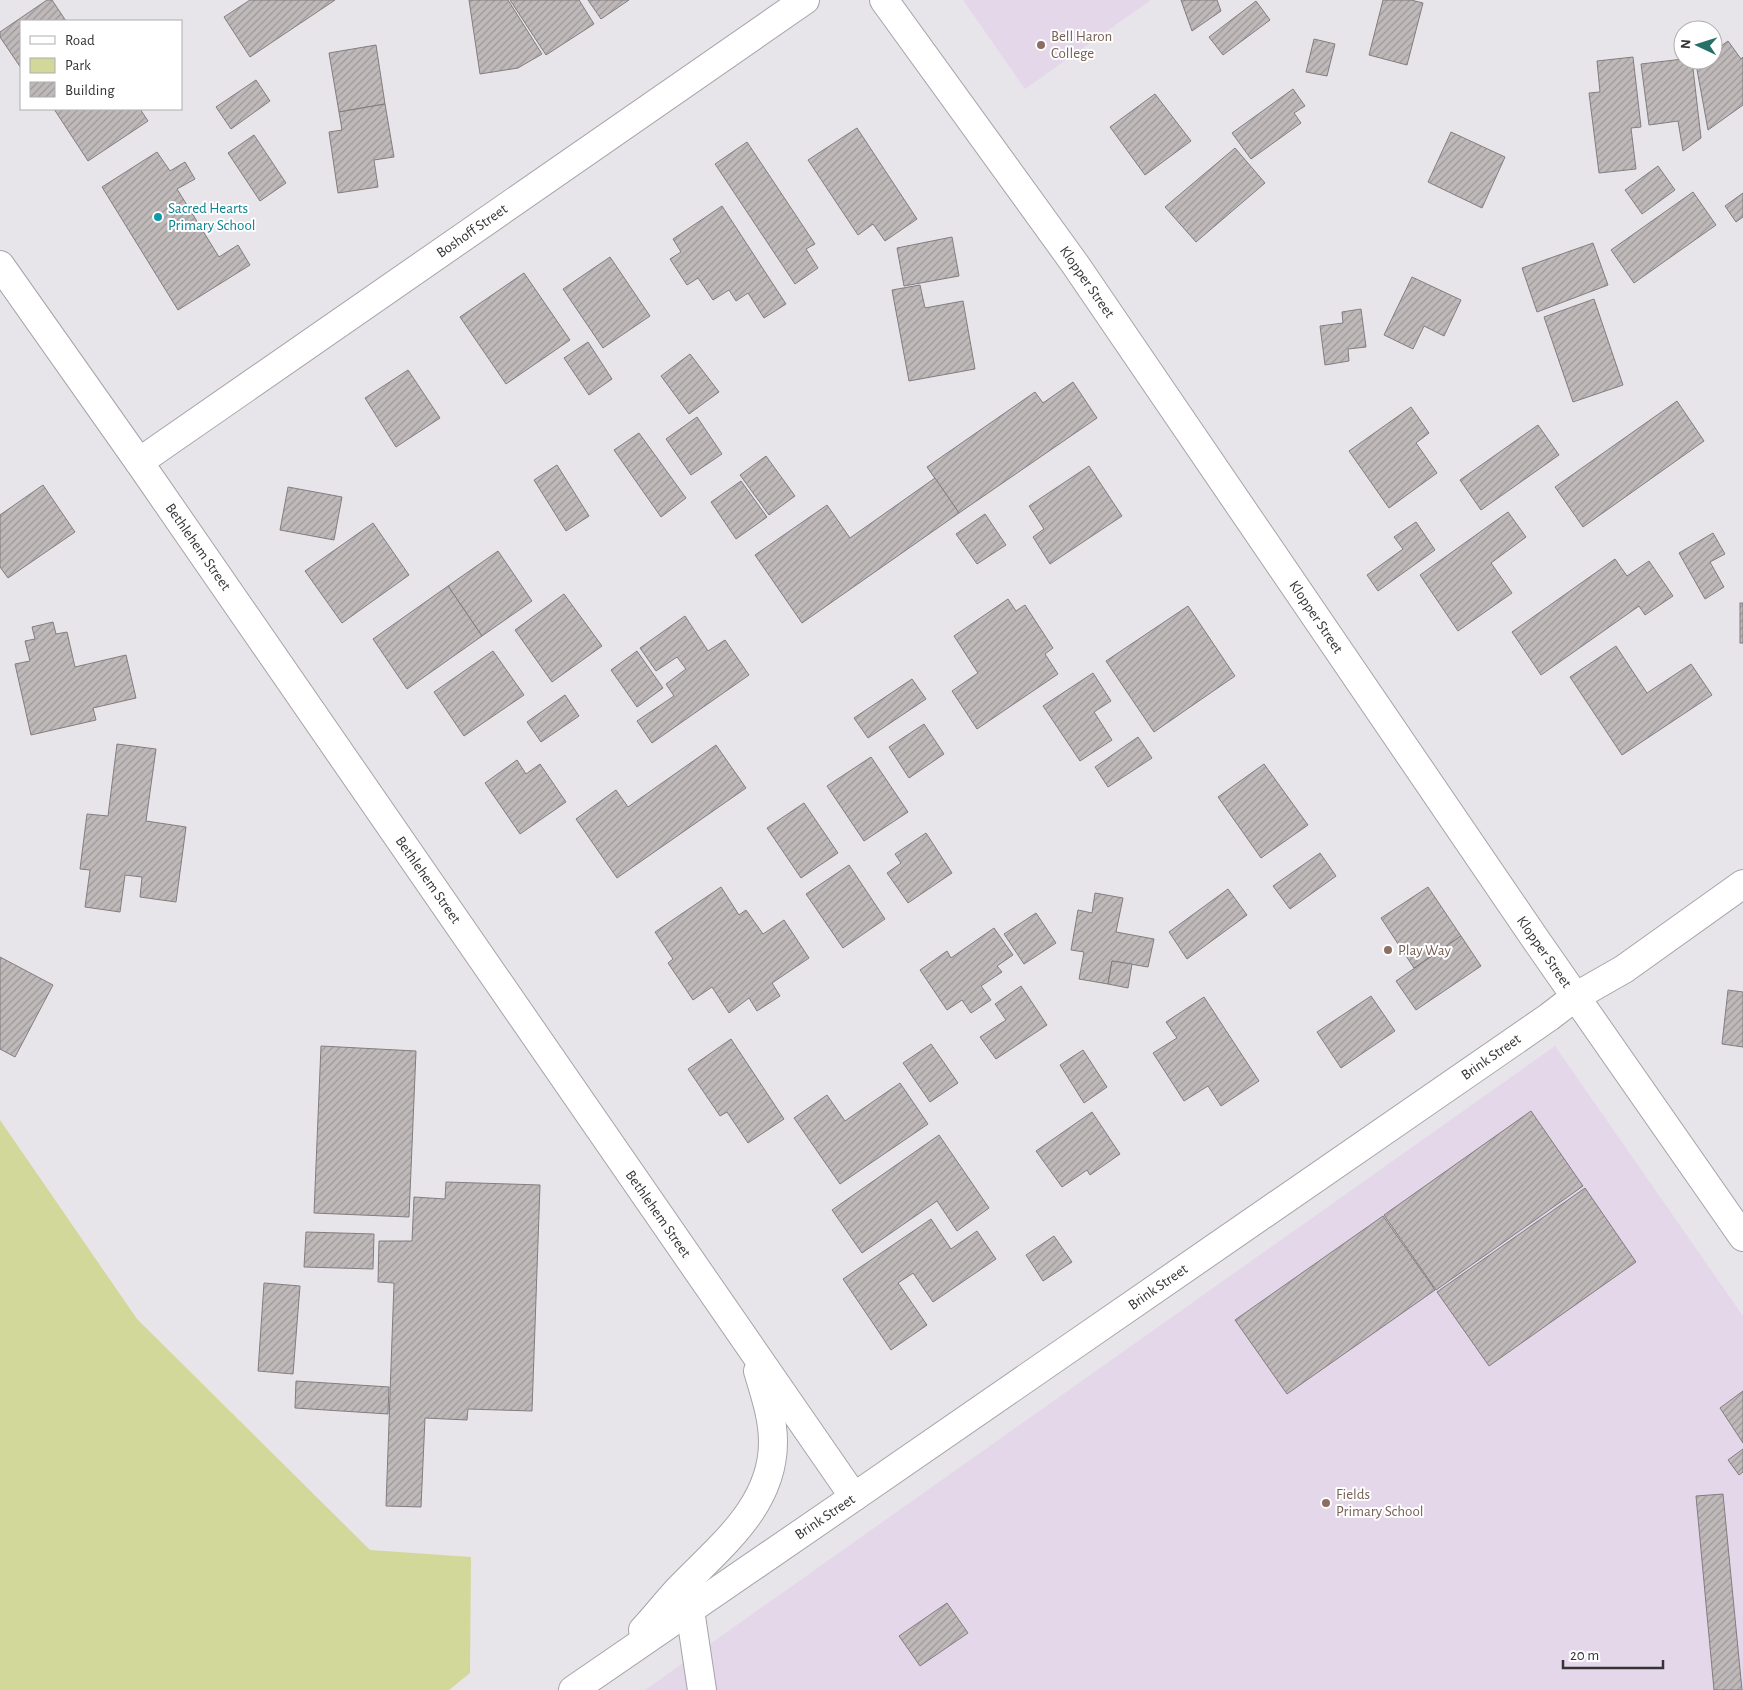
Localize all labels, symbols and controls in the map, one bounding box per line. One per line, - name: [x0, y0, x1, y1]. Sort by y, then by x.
- legend: [20, 20, 182, 110]
- north arrow: [1673, 20, 1723, 70]
- place label: Bell Haron College: [1051, 29, 1112, 61]
- text: Road: [65, 33, 95, 48]
- marker: Bell Haron College: [1035, 39, 1047, 51]
- text: N: [1679, 39, 1693, 50]
- text: Park: [65, 58, 91, 73]
- text: Building: [65, 83, 115, 98]
- place label: Sacred Hearts Primary School: [168, 201, 256, 233]
- street label: Boshoff Street: [434, 201, 510, 261]
- marker: Sacred Hearts Primary School: [152, 211, 164, 223]
- street label: Klopper Street: [1057, 243, 1117, 321]
- street label: Bethlehem Street: [162, 501, 234, 593]
- street label: Klopper Street: [1286, 578, 1346, 656]
- street label: Bethlehem Street: [392, 834, 464, 926]
- street label: Klopper Street: [1514, 913, 1574, 991]
- place label: Play Way: [1398, 943, 1451, 958]
- marker: Play Way: [1382, 944, 1394, 956]
- street label: Brink Street: [1459, 1031, 1524, 1083]
- street label: Bethlehem Street: [622, 1168, 694, 1260]
- street label: Brink Street: [1126, 1261, 1191, 1313]
- place label: Fields Primary School: [1336, 1487, 1424, 1519]
- street label: Brink Street: [792, 1491, 858, 1542]
- marker: Fields Primary School: [1320, 1497, 1332, 1509]
- scale bar: [1563, 1638, 1663, 1670]
- text: 20 m: [1570, 1648, 1599, 1663]

